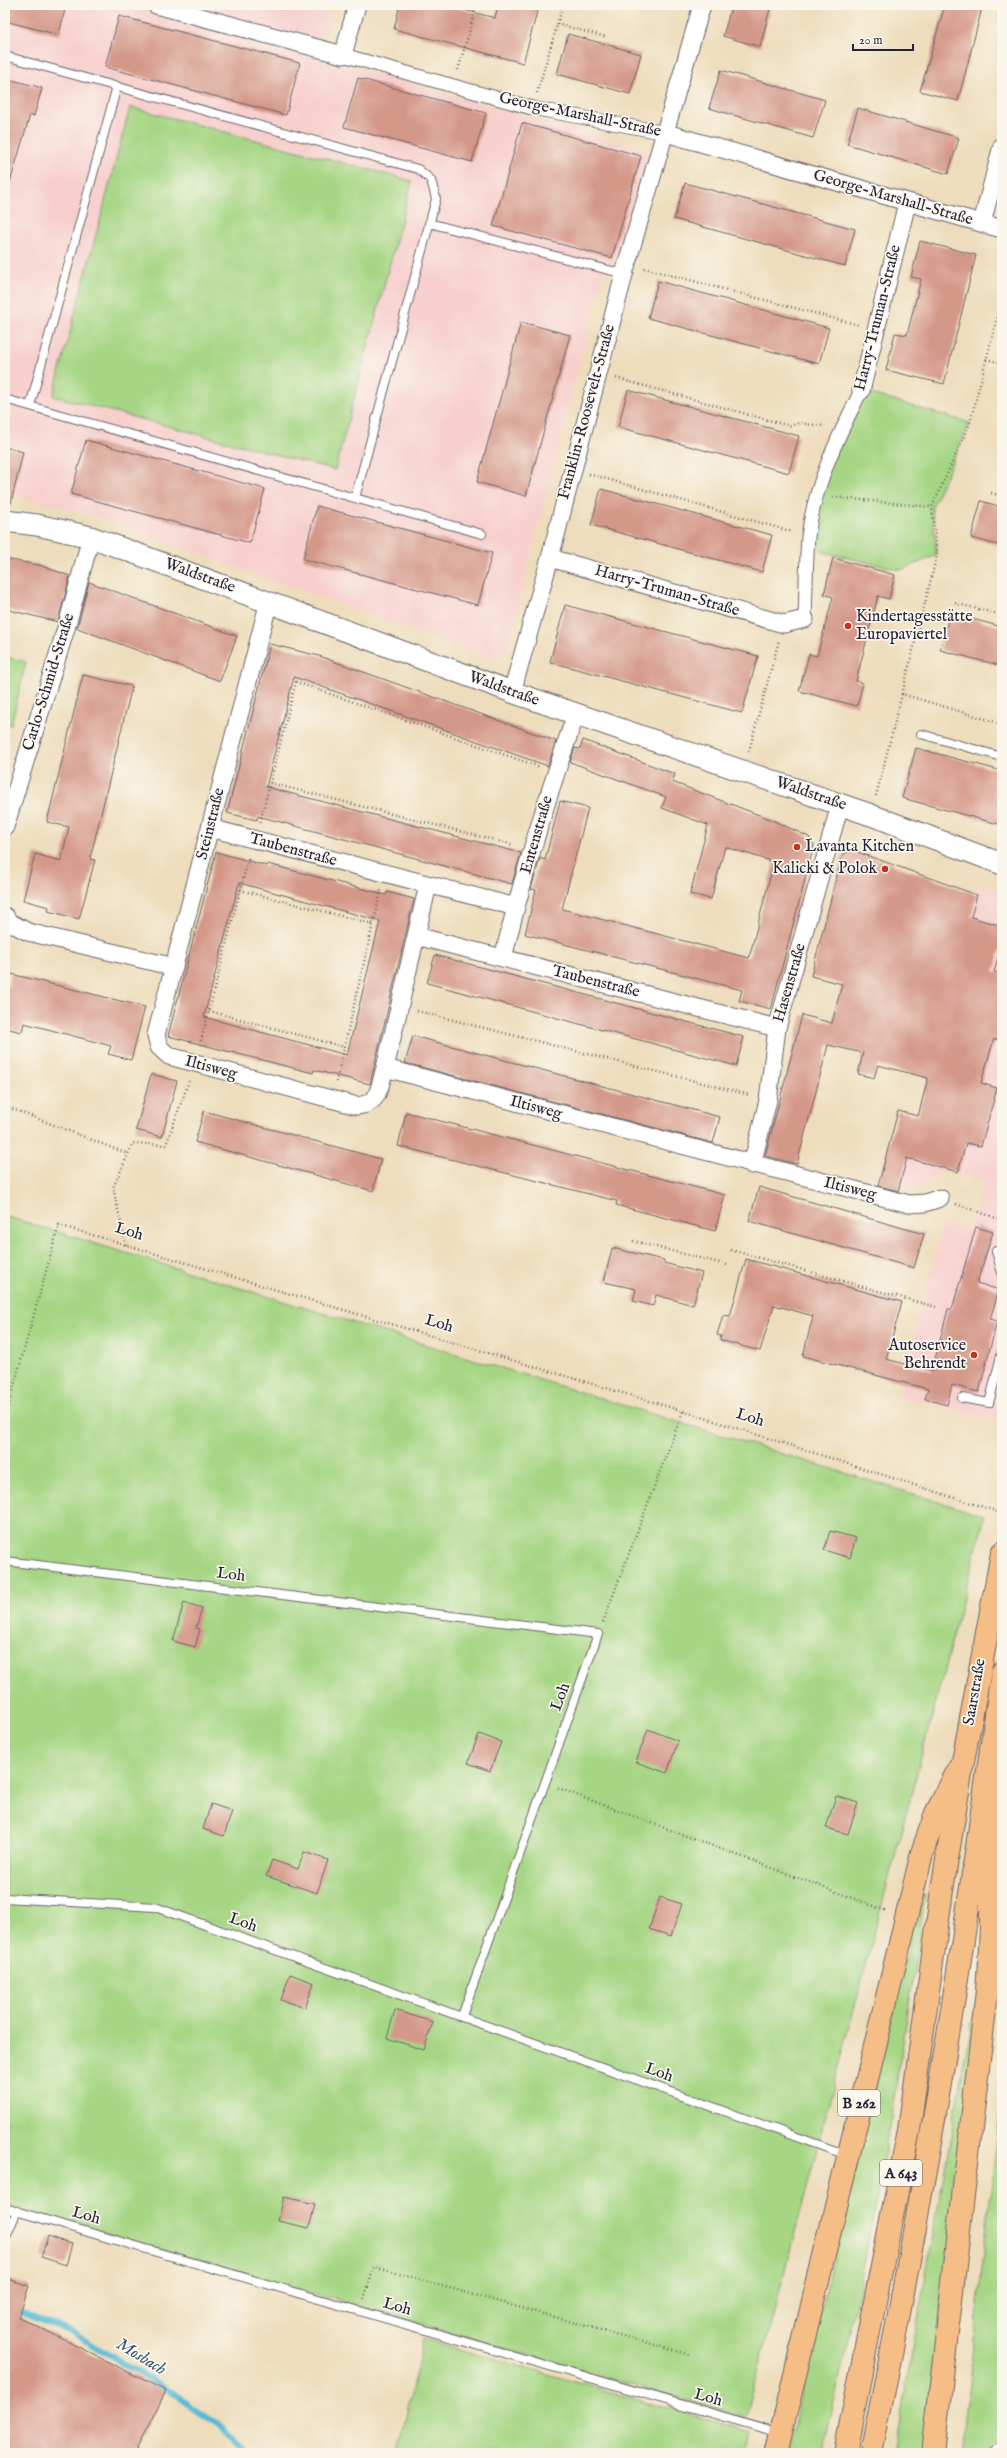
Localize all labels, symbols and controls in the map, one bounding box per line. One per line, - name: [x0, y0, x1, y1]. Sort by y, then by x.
- scale bar: [853, 26, 913, 52]
- text: 20 m: [859, 33, 882, 48]
- street label: George-Marshall-Straße: [497, 88, 663, 142]
- street label: George-Marshall-Straße: [811, 166, 975, 230]
- street label: Harry-Truman-Straße: [850, 243, 906, 393]
- street label: Franklin-Roosevelt-Straße: [554, 322, 620, 502]
- street label: Waldstraße: [162, 554, 238, 598]
- street label: Harry-Truman-Straße: [592, 561, 742, 621]
- place label: Kindertagesstätte Europaviertel: [856, 607, 973, 645]
- street label: Carlo-Schmid-Straße: [19, 611, 79, 753]
- marker: Kindertagesstätte Europaviertel: [843, 621, 853, 631]
- street label: Waldstraße: [466, 667, 542, 711]
- street label: Waldstraße: [773, 773, 849, 815]
- street label: Steinstraße: [192, 786, 230, 862]
- street label: Entenstraße: [516, 794, 558, 876]
- street label: Taubenstraße: [247, 829, 339, 871]
- place label: Lavanta Kitchen: [805, 837, 914, 857]
- marker: Lavanta Kitchen: [792, 842, 802, 852]
- place label: Kalicki & Polok: [772, 859, 877, 879]
- marker: Kalicki & Polok: [880, 864, 890, 874]
- street label: Hasenstraße: [769, 941, 811, 1025]
- street label: Taubenstraße: [550, 961, 642, 1003]
- street label: Iltisweg: [183, 1051, 240, 1085]
- street label: Iltisweg: [508, 1091, 565, 1125]
- street label: Iltisweg: [822, 1173, 879, 1205]
- street label: Loh: [112, 1218, 146, 1246]
- street label: Loh: [422, 1310, 456, 1338]
- place label: Autoservice Behrendt: [887, 1336, 967, 1374]
- marker: Autoservice Behrendt: [969, 1350, 979, 1360]
- street label: Loh: [733, 1404, 767, 1432]
- street label: Loh: [216, 1563, 247, 1587]
- street label: Saarstraße: [959, 1657, 991, 1727]
- street label: Loh: [547, 1680, 575, 1714]
- street label: Loh: [226, 1909, 260, 1937]
- street label: Loh: [642, 2059, 676, 2087]
- road number: B 262: [838, 2090, 880, 2116]
- road number: A 643: [880, 2160, 922, 2186]
- street label: Loh: [70, 2202, 103, 2230]
- street label: Loh: [381, 2293, 414, 2321]
- water label: Mosbach: [112, 2334, 170, 2380]
- street label: Loh: [692, 2384, 725, 2412]

